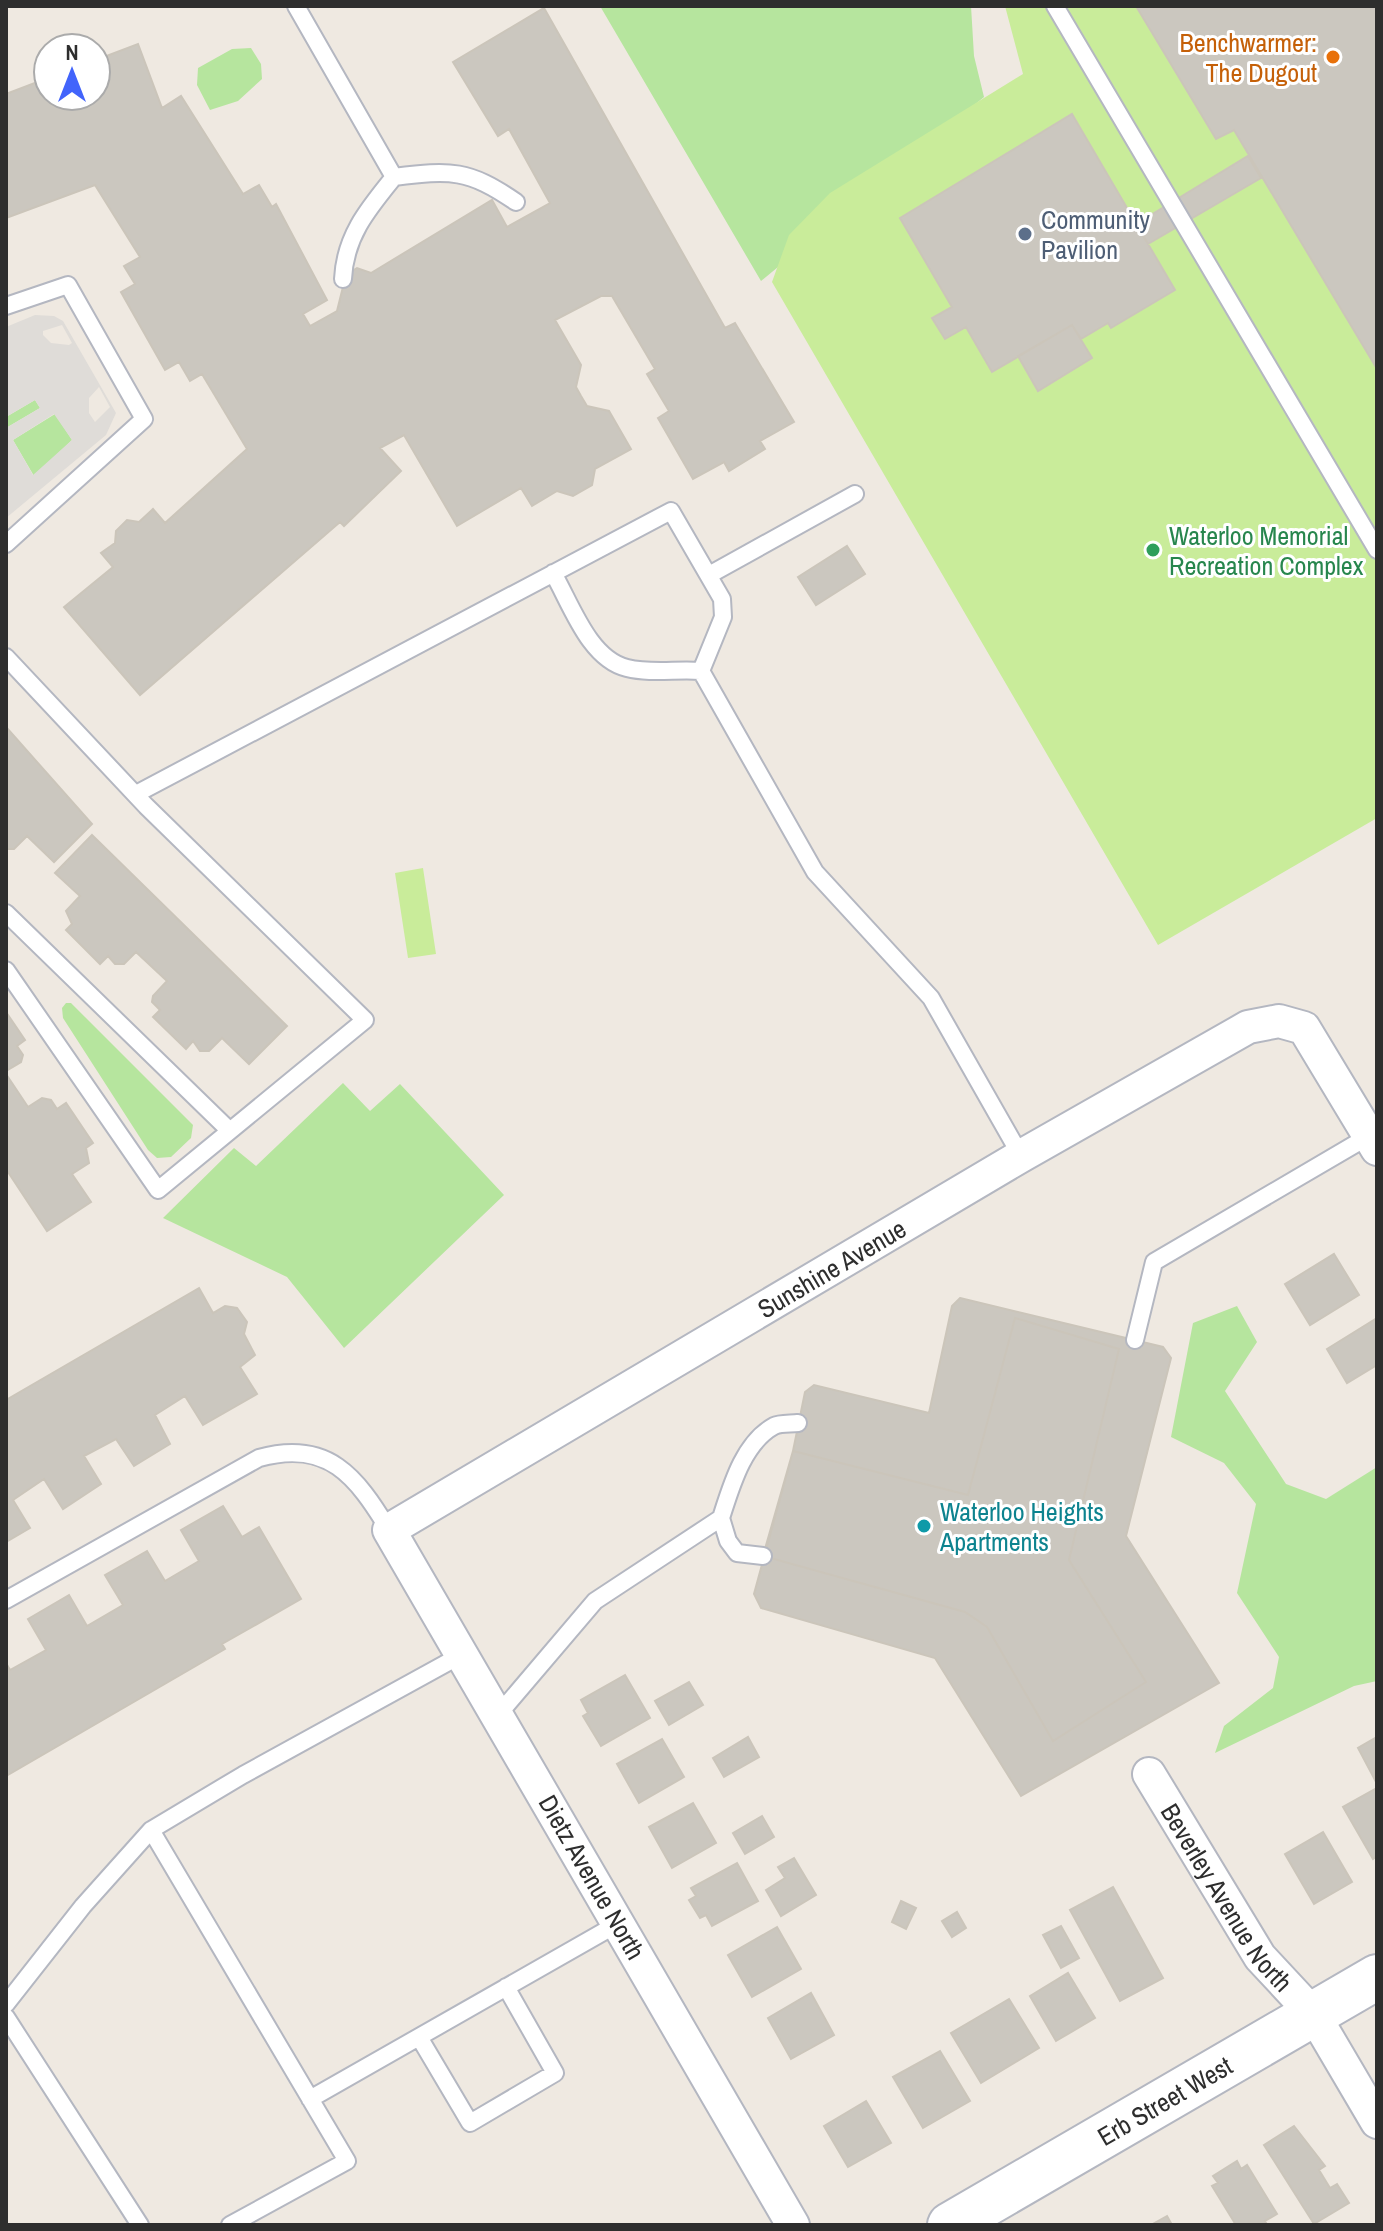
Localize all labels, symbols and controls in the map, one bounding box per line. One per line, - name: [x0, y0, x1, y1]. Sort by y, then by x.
- place label: Benchwarmer: The Dugout: [1180, 25, 1317, 90]
- north arrow: [32, 32, 112, 112]
- text: N: [65, 37, 79, 67]
- marker: Benchwarmer: The Dugout: [1324, 48, 1342, 66]
- place label: Community Pavilion: [1041, 202, 1150, 267]
- marker: Community Pavilion: [1016, 225, 1034, 243]
- place label: Waterloo Memorial Recreation Complex: [1169, 518, 1364, 583]
- marker: Waterloo Memorial Recreation Complex: [1144, 541, 1162, 559]
- street label: Sunshine Avenue: [751, 1211, 912, 1326]
- place label: Waterloo Heights Apartments: [939, 1494, 1104, 1559]
- marker: Waterloo Heights Apartments: [915, 1517, 933, 1535]
- street label: Dietz Avenue North: [531, 1788, 653, 1966]
- street label: Beverley Avenue North: [1153, 1797, 1301, 1999]
- street label: Erb Street West: [1091, 2048, 1238, 2153]

